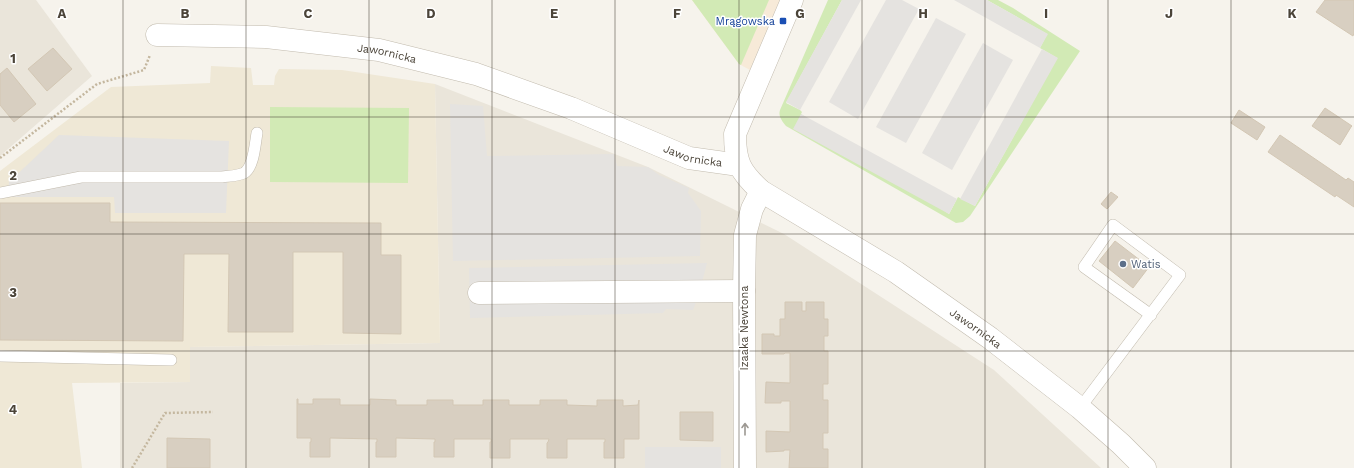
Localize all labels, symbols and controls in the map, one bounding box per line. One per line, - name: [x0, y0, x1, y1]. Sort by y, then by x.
- text: A: [58, 6, 67, 21]
- text: B: [181, 6, 190, 21]
- text: C: [304, 6, 313, 21]
- text: D: [426, 6, 436, 21]
- text: E: [550, 6, 558, 21]
- text: F: [673, 6, 681, 21]
- text: G: [795, 6, 805, 21]
- text: H: [918, 6, 928, 21]
- text: I: [1044, 6, 1048, 21]
- text: J: [1165, 6, 1173, 21]
- text: K: [1287, 6, 1297, 21]
- place label: Mrągowska: [716, 15, 775, 28]
- marker: Mrągowska: [778, 16, 788, 26]
- street label: Jawornicka: [356, 42, 418, 66]
- text: 1: [10, 51, 16, 66]
- street label: Jawornicka: [661, 142, 723, 170]
- text: 2: [9, 168, 17, 183]
- place label: Watis: [1131, 258, 1161, 271]
- marker: Watis: [1118, 259, 1128, 269]
- text: 3: [9, 285, 17, 300]
- street label: Izaaka Newtona: [738, 286, 751, 371]
- street label: Jawornicka: [947, 306, 1004, 351]
- text: 4: [9, 402, 18, 417]
- one-way arrow: [741, 423, 749, 436]

